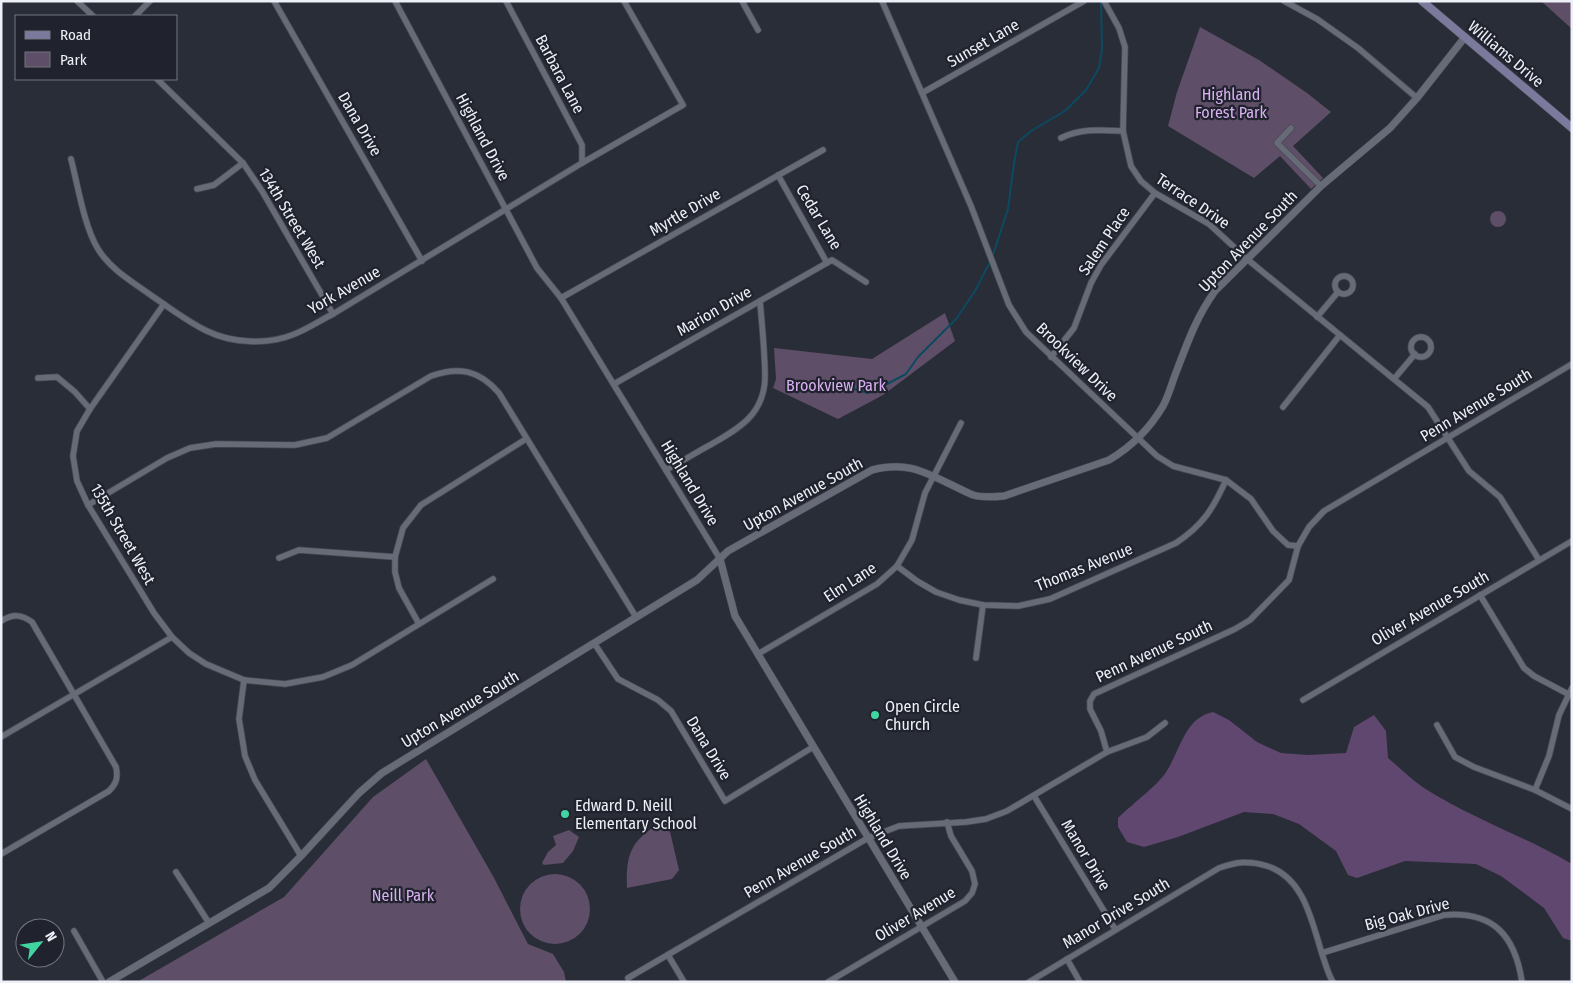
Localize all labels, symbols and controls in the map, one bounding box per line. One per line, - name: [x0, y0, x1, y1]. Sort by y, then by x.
- legend: [15, 15, 178, 80]
- street label: Sunset Lane: [944, 15, 1022, 71]
- street label: Williams Drive: [1464, 17, 1548, 91]
- text: Road: [60, 26, 91, 44]
- street label: Barbara Lane: [531, 31, 589, 117]
- text: Park: [60, 51, 87, 69]
- park label: Highland Forest Park: [1195, 85, 1268, 122]
- street label: Dana Drive: [334, 89, 386, 160]
- street label: Highland Drive: [452, 90, 514, 184]
- street label: 134th Street West: [255, 164, 330, 272]
- street label: Terrace Drive: [1152, 169, 1234, 233]
- street label: Cedar Lane: [792, 181, 846, 253]
- street label: Myrtle Drive: [646, 184, 724, 240]
- street label: Upton Avenue South: [1195, 186, 1301, 296]
- street label: Salem Place: [1074, 203, 1134, 279]
- street label: York Avenue: [304, 262, 384, 318]
- street label: Marion Drive: [673, 282, 755, 340]
- street label: Brookview Drive: [1033, 319, 1122, 405]
- street label: Penn Avenue South: [1417, 364, 1535, 446]
- park label: Brookview Park: [786, 376, 886, 395]
- street label: Highland Drive: [657, 437, 723, 529]
- street label: Upton Avenue South: [740, 453, 866, 535]
- street label: 135th Street West: [87, 480, 160, 588]
- street label: Thomas Avenue: [1033, 539, 1135, 595]
- street label: Elm Lane: [820, 558, 880, 606]
- street label: Oliver Avenue South: [1368, 567, 1492, 649]
- street label: Penn Avenue South: [1093, 616, 1215, 686]
- street label: Upton Avenue South: [398, 666, 522, 752]
- place label: Open Circle Church: [885, 697, 960, 734]
- marker: Open Circle Church: [869, 709, 881, 721]
- street label: Dana Drive: [683, 713, 735, 783]
- street label: Highland Drive: [850, 791, 916, 883]
- place label: Edward D. Neill Elementary School: [575, 796, 697, 833]
- marker: Edward D. Neill Elementary School: [559, 808, 571, 820]
- street label: Manor Drive: [1057, 816, 1115, 894]
- street label: Penn Avenue South: [740, 822, 860, 902]
- street label: Manor Drive South: [1059, 874, 1173, 952]
- street label: Oliver Avenue: [871, 882, 959, 946]
- park label: Neill Park: [372, 886, 435, 905]
- street label: Big Oak Drive: [1363, 894, 1452, 934]
- north arrow: [15, 918, 65, 968]
- text: N: [41, 929, 60, 945]

